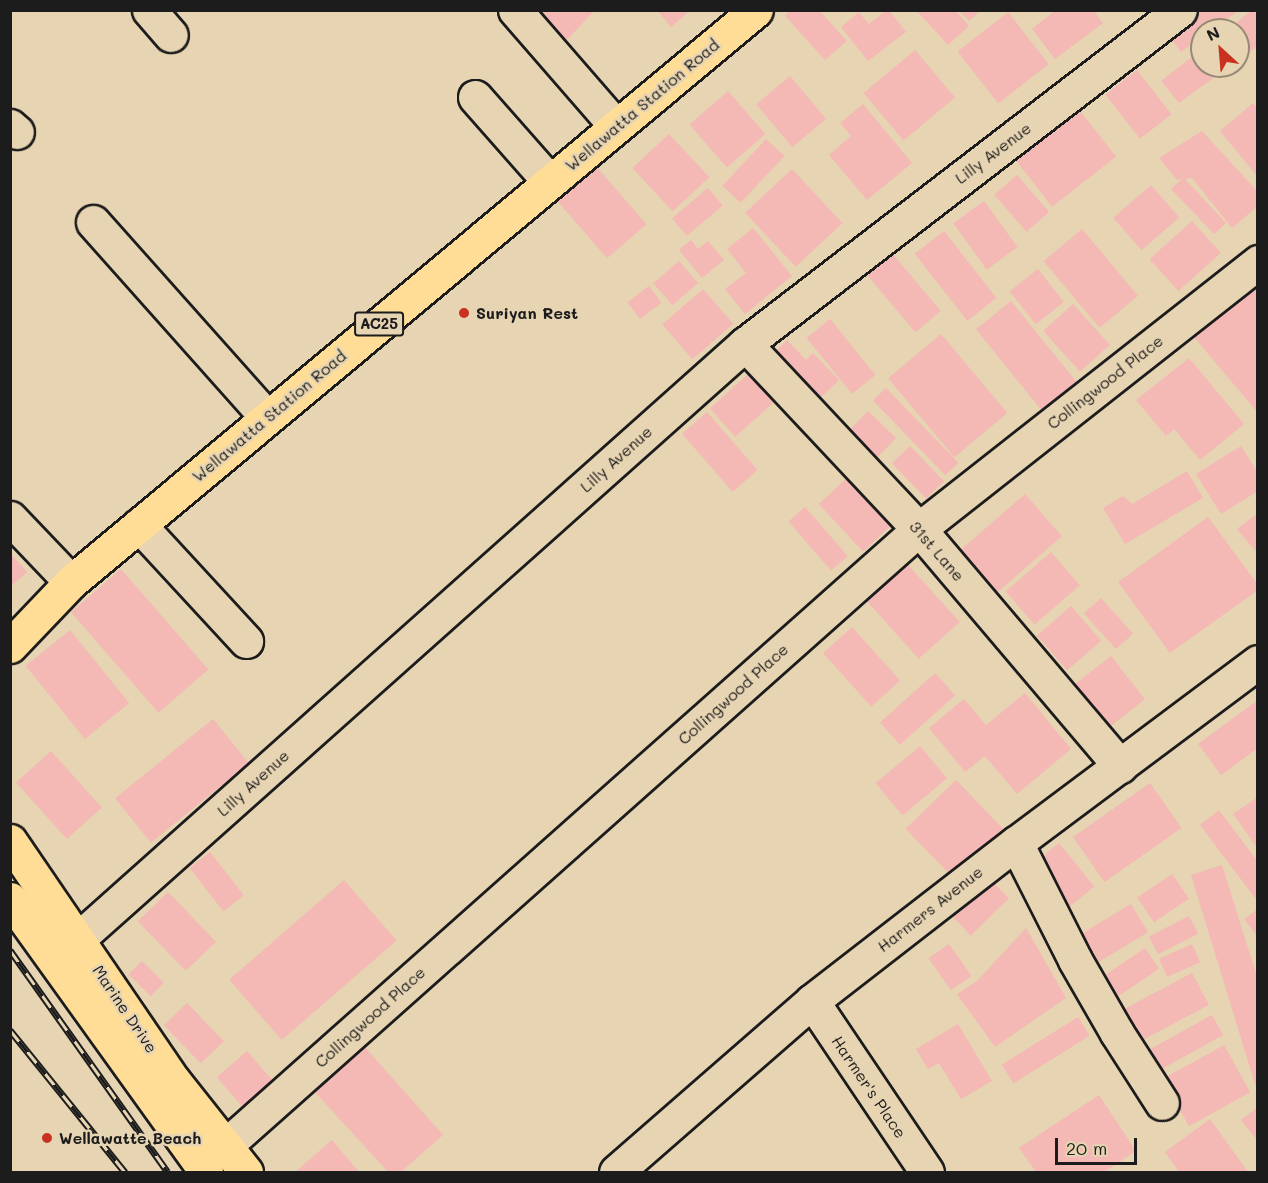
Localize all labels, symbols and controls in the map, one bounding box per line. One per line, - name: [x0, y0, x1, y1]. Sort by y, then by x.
- north arrow: [1190, 18, 1250, 78]
- text: N: [1203, 21, 1223, 45]
- street label: Wellawatta Station Road: [561, 35, 723, 175]
- street label: Lilly Avenue: [951, 118, 1035, 188]
- place label: Suriyan Rest: [476, 303, 578, 323]
- marker: Suriyan Rest: [457, 306, 471, 320]
- road number: AC25: [354, 312, 404, 336]
- street label: Collingwood Place: [1043, 331, 1167, 433]
- street label: Wellawatta Station Road: [188, 346, 350, 486]
- street label: Lilly Avenue: [576, 422, 656, 496]
- street label: 31st Lane: [906, 517, 968, 585]
- street label: Collingwood Place: [674, 639, 792, 749]
- street label: Lilly Avenue: [213, 746, 293, 820]
- street label: Harmers Avenue: [874, 862, 986, 956]
- street label: Marine Drive: [89, 961, 161, 1057]
- street label: Collingwood Place: [311, 962, 429, 1072]
- street label: Harmer's Place: [828, 1032, 910, 1142]
- scale bar: [1058, 1126, 1140, 1164]
- place label: Wellawatte Beach: [59, 1128, 201, 1148]
- marker: Wellawatte Beach: [40, 1131, 54, 1145]
- text: 20 m: [1066, 1136, 1107, 1160]

